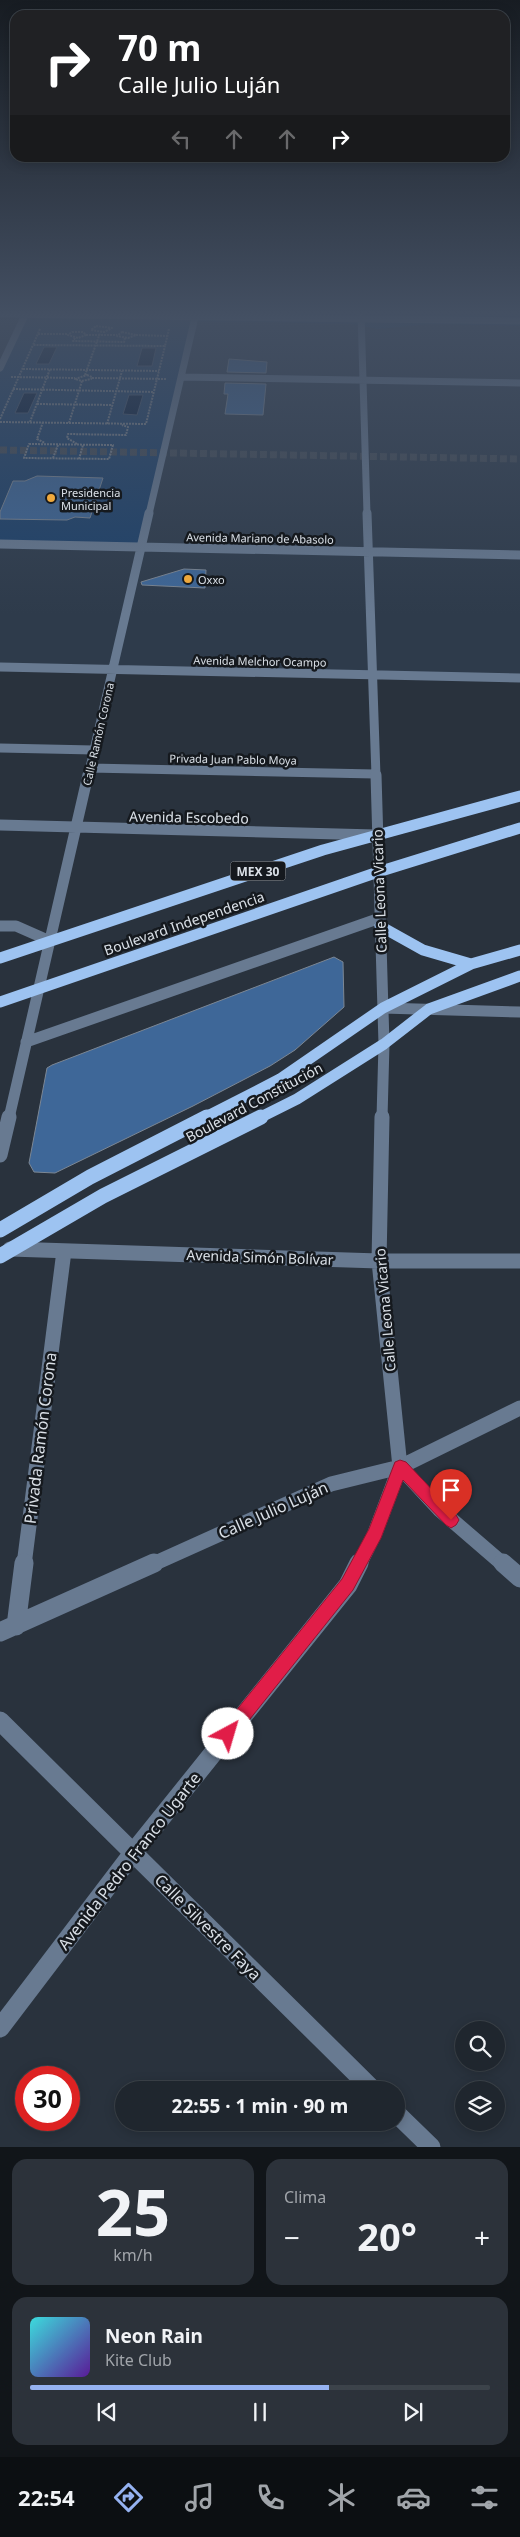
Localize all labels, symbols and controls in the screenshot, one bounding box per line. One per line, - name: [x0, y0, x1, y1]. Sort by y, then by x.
- text: 70 m: [118, 24, 201, 71]
- icon: right: [35, 30, 100, 95]
- text: Calle Julio Luján: [118, 69, 280, 99]
- icon: left: [167, 125, 195, 153]
- icon: ahead: [220, 125, 248, 153]
- icon: ahead: [273, 125, 301, 153]
- icon: right: [326, 125, 354, 153]
- place label: Presidencia Municipal: [61, 485, 120, 513]
- marker: Presidencia Municipal: [45, 492, 57, 504]
- street label: Avenida Mariano de Abasolo: [186, 529, 334, 547]
- place label: Oxxo: [198, 572, 225, 587]
- marker: Oxxo: [182, 573, 194, 585]
- street label: Avenida Melchor Ocampo: [193, 652, 327, 670]
- street label: Calle Ramón Corona: [79, 681, 117, 787]
- street label: Privada Juan Pablo Moya: [169, 750, 297, 768]
- street label: Avenida Escobedo: [129, 806, 249, 828]
- street label: Calle Leona Vicario: [367, 829, 391, 953]
- road number: MEX 30: [230, 861, 286, 880]
- street label: Boulevard Independencia: [101, 887, 267, 959]
- street label: Boulevard Constitución: [182, 1058, 326, 1146]
- street label: Avenida Simón Bolívar: [186, 1245, 334, 1269]
- street label: Calle Leona Vicario: [370, 1248, 400, 1372]
- street label: Privada Ramón Corona: [19, 1351, 61, 1525]
- pin: [430, 1469, 472, 1520]
- street label: Calle Julio Luján: [215, 1476, 331, 1544]
- icon: arrive: [437, 1476, 465, 1504]
- position arrow: [201, 1707, 253, 1759]
- street label: Avenida Pedro Franco Ugarte: [53, 1768, 205, 1954]
- street label: Calle Silvestre Faya: [150, 1869, 266, 1985]
- map controls: [455, 2021, 505, 2131]
- button: search: [455, 2021, 505, 2071]
- speed limit sign: 30: [15, 2066, 80, 2131]
- button: layers: [455, 2081, 505, 2131]
- text: 22:55 · 1 min · 90 m: [172, 2093, 348, 2119]
- text: 25: [96, 2167, 170, 2255]
- text: Clima: [284, 2186, 326, 2208]
- text: 20°: [357, 2210, 417, 2262]
- text: −: [284, 2218, 300, 2256]
- text: +: [474, 2218, 490, 2256]
- text: km/h: [113, 2244, 153, 2266]
- text: Neon Rain: [105, 2323, 203, 2349]
- text: Kite Club: [105, 2349, 172, 2371]
- icon: previous: [93, 2398, 121, 2426]
- icon: pause: [246, 2398, 274, 2426]
- icon: next: [399, 2398, 427, 2426]
- icon: directions: [111, 2480, 146, 2515]
- icon: music: [182, 2480, 217, 2515]
- icon: phone: [253, 2480, 288, 2515]
- icon: climate: [324, 2480, 359, 2515]
- icon: car: [396, 2480, 431, 2515]
- icon: filters: [467, 2480, 502, 2515]
- text: 22:54: [18, 2482, 75, 2512]

